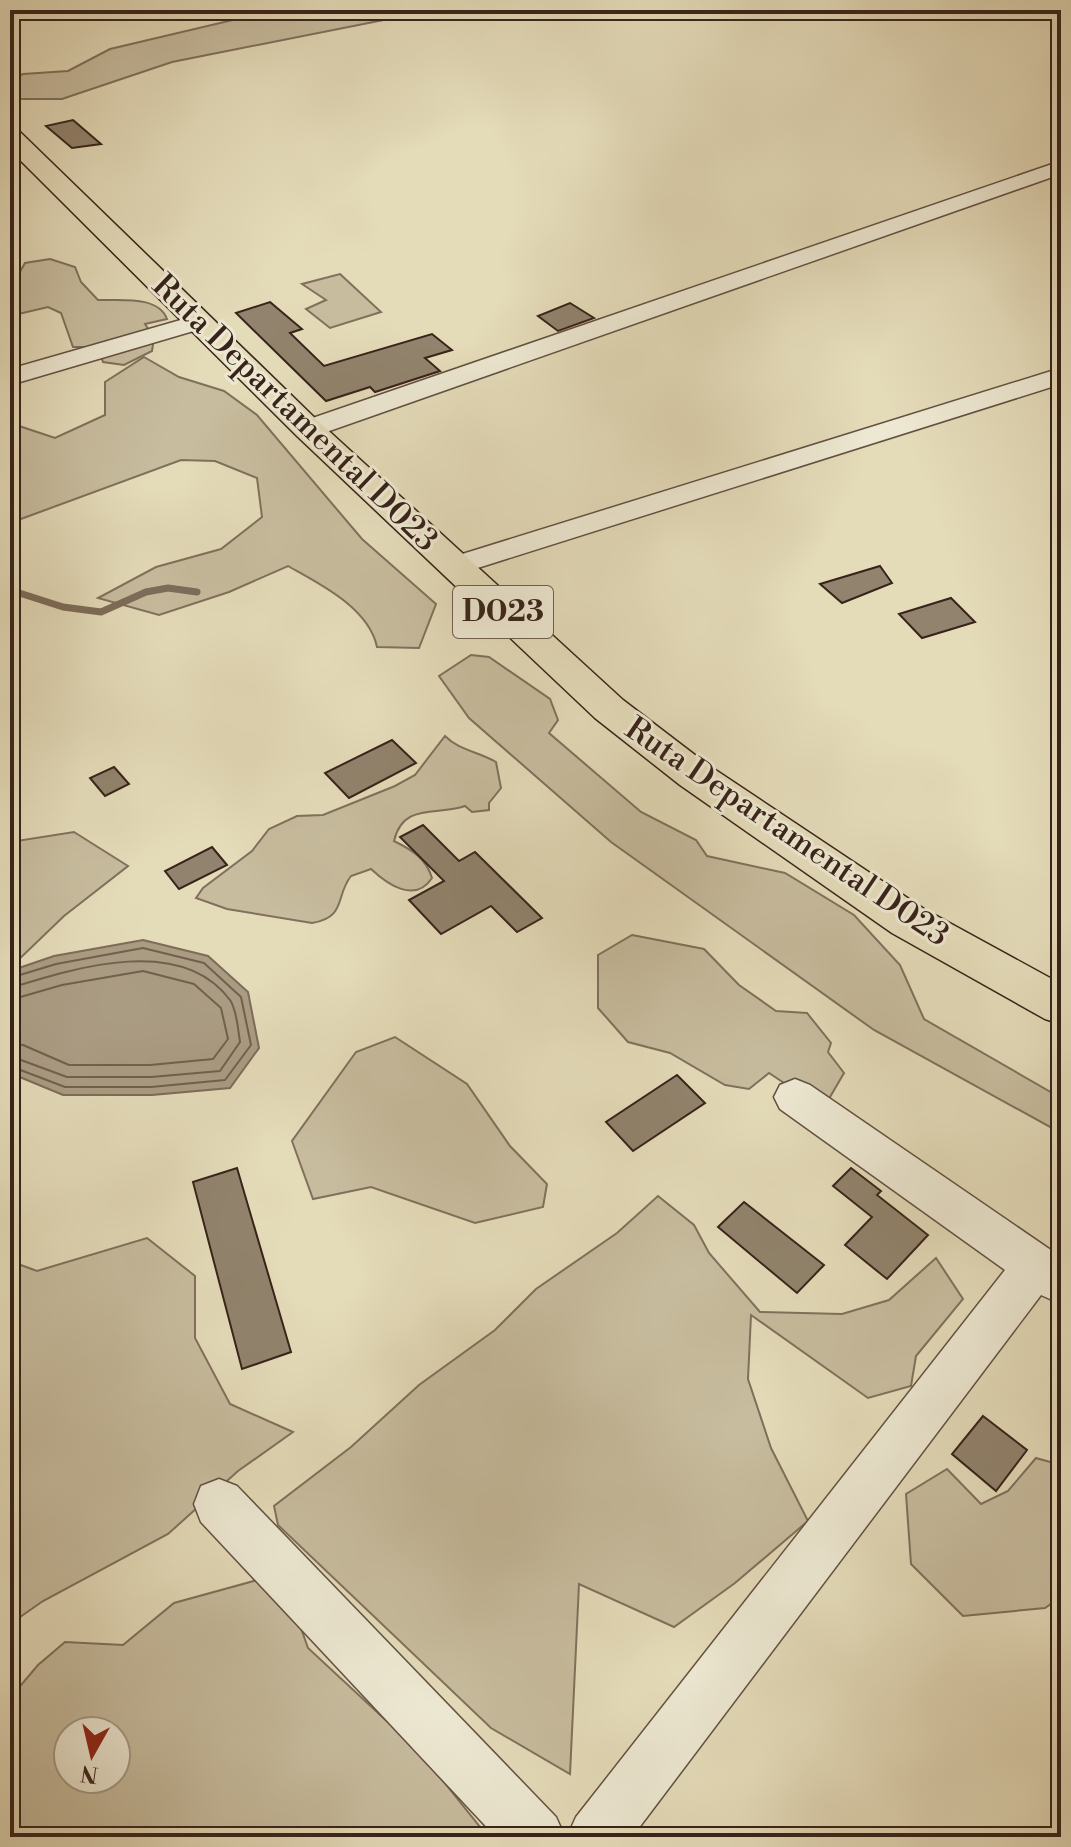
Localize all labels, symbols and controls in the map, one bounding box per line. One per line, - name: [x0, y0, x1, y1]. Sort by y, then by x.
- street label: Ruta Departamental D023: [144, 266, 446, 560]
- road number: D023: [453, 586, 553, 638]
- street label: Ruta Departamental D023: [617, 709, 957, 955]
- north arrow: [52, 1715, 132, 1795]
- text: N: [78, 1759, 100, 1788]

